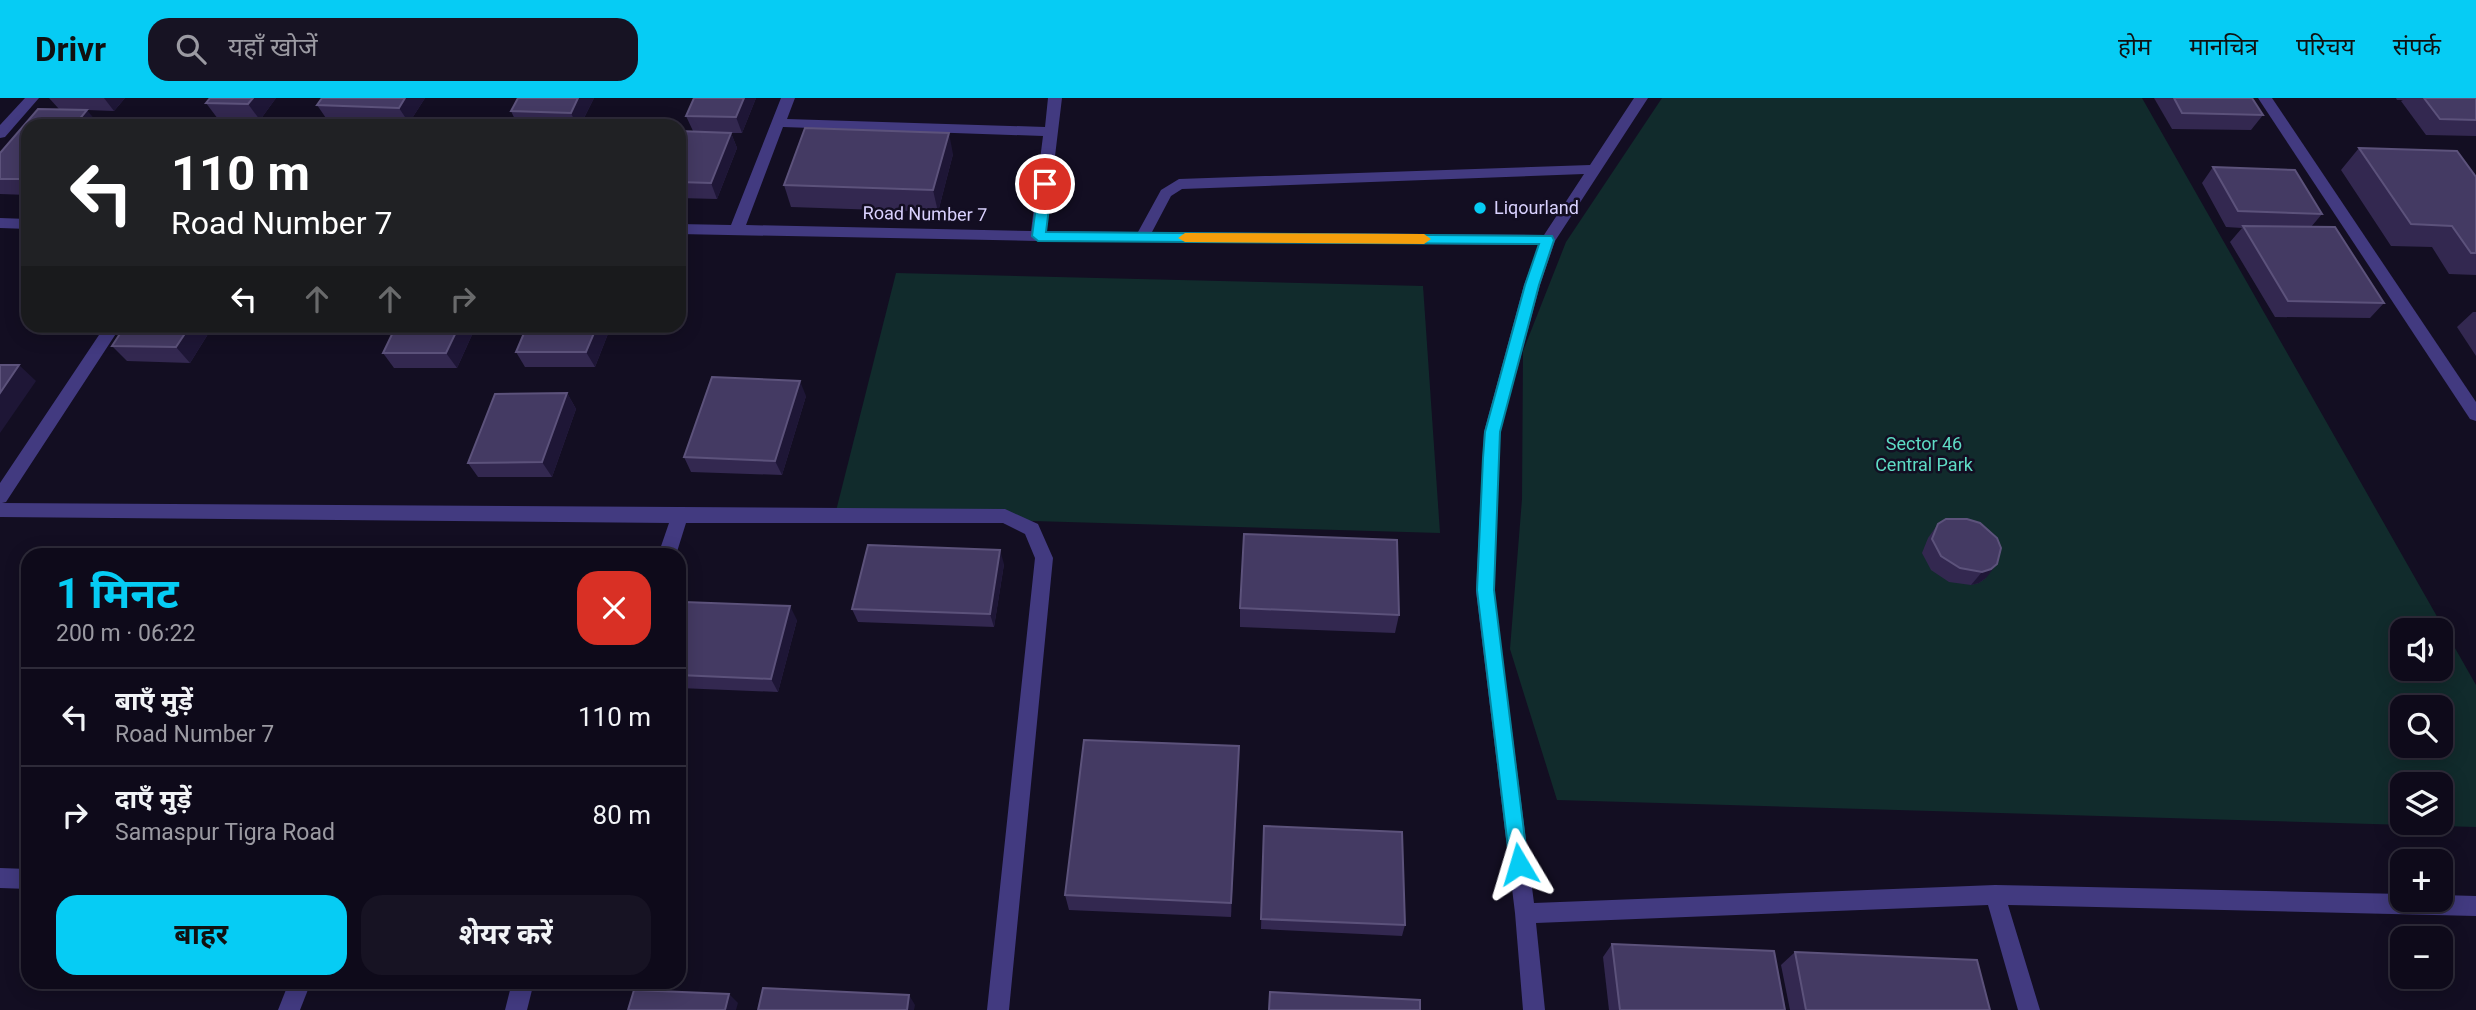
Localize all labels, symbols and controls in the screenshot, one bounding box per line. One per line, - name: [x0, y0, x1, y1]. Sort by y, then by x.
- search box: [148, 18, 638, 81]
- text: Drivr: [35, 30, 106, 69]
- icon: search: [172, 30, 210, 68]
- text: यहाँ खोजें: [228, 32, 317, 62]
- text: होम: [2118, 33, 2151, 61]
- text: मानचित्र: [2189, 33, 2258, 61]
- text: परिचय: [2296, 33, 2355, 61]
- text: संपर्क: [2393, 33, 2441, 61]
- text: 110 m: [171, 145, 310, 202]
- icon: left: [56, 147, 147, 238]
- pin: [1015, 154, 1075, 214]
- icon: arrive: [1026, 165, 1064, 203]
- place label: Liqourland: [1494, 197, 1579, 218]
- marker: Liqourland: [1472, 200, 1488, 216]
- street label: Road Number 7: [863, 202, 988, 225]
- text: Road Number 7: [171, 204, 393, 242]
- icon: left: [225, 280, 263, 318]
- icon: ahead: [298, 280, 336, 318]
- icon: ahead: [371, 280, 409, 318]
- icon: right: [444, 280, 482, 318]
- park label: Sector 46 Central Park: [1875, 433, 1974, 475]
- text: 1 मिनट: [56, 569, 179, 618]
- button: close: [577, 571, 651, 645]
- map controls: [2390, 618, 2453, 989]
- button: sound: [2390, 618, 2453, 681]
- text: 200 m · 06:22: [56, 620, 195, 647]
- text: बाएँ मुड़ें: [115, 686, 193, 716]
- button: search: [2390, 695, 2453, 758]
- icon: left: [56, 698, 94, 736]
- text: 110 m: [578, 702, 651, 732]
- text: Road Number 7: [115, 721, 274, 748]
- button: layers: [2390, 772, 2453, 835]
- text: दाएँ मुड़ें: [115, 784, 191, 814]
- icon: right: [56, 796, 94, 834]
- text: 80 m: [593, 800, 651, 830]
- text: Samaspur Tigra Road: [115, 819, 335, 846]
- position arrow: [1482, 827, 1556, 901]
- button: +: [2390, 849, 2453, 912]
- button: बाहर: [56, 895, 347, 975]
- button: शेयर करें: [361, 895, 651, 975]
- button: −: [2390, 926, 2453, 989]

